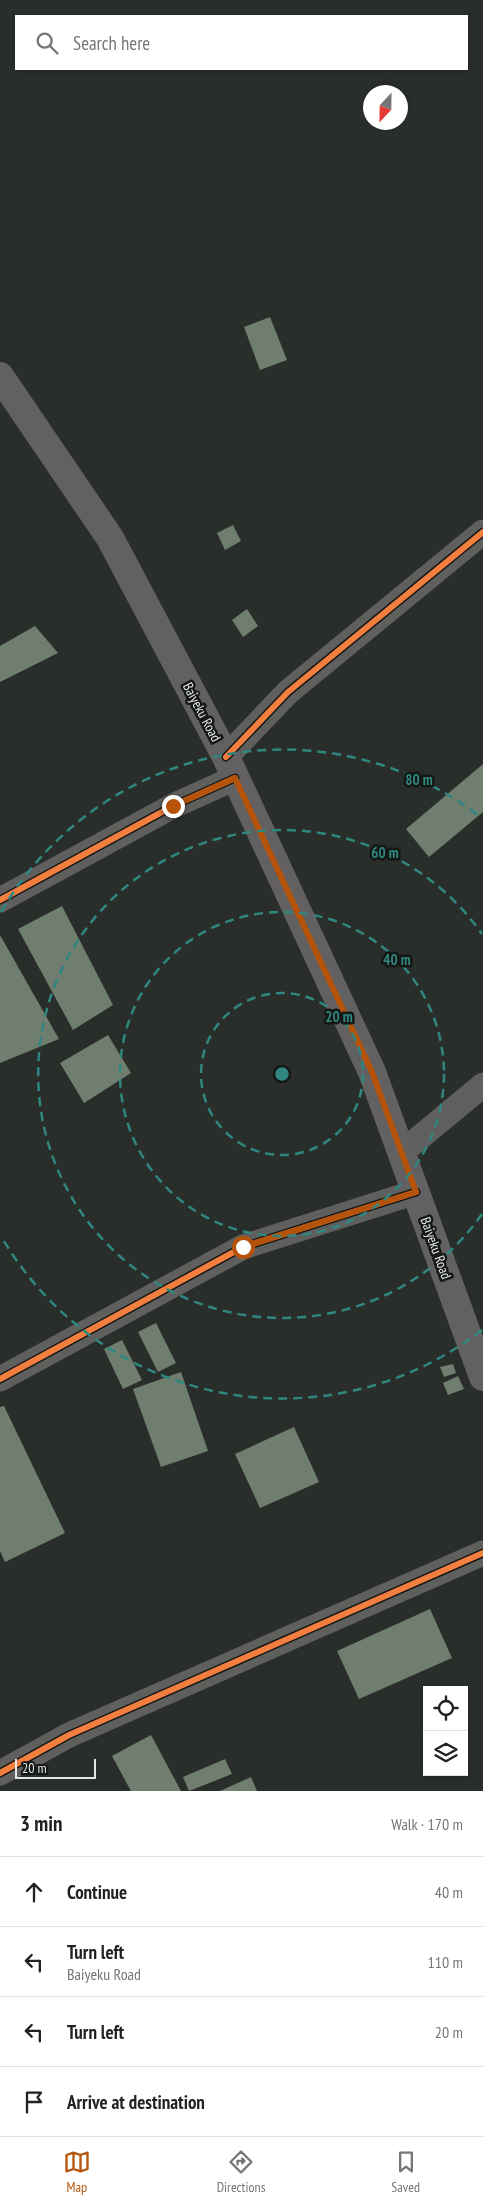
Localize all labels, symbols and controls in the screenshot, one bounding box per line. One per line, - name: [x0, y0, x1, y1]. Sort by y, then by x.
- search box: [15, 15, 468, 70]
- icon: search: [33, 29, 61, 57]
- text: Search here: [73, 31, 150, 55]
- north arrow: [363, 85, 408, 130]
- street label: Baiyeku Road: [179, 679, 225, 745]
- text: 80 m: [405, 770, 433, 789]
- route end: [162, 795, 185, 818]
- text: 60 m: [371, 843, 399, 862]
- text: 40 m: [383, 950, 411, 969]
- text: 20 m: [325, 1007, 353, 1026]
- centre of rings: [273, 1065, 291, 1083]
- street label: Baiyeku Road: [416, 1215, 456, 1281]
- route start: [232, 1236, 255, 1259]
- map controls: [423, 1686, 468, 1776]
- button: locate: [423, 1686, 468, 1731]
- button: layers: [423, 1731, 468, 1776]
- scale bar: [15, 1756, 96, 1779]
- text: 20 m: [22, 1759, 47, 1777]
- text: 3 min: [20, 1810, 62, 1837]
- text: Walk · 170 m: [391, 1814, 463, 1834]
- icon: ahead: [20, 1878, 48, 1906]
- text: Continue: [67, 1880, 127, 1904]
- text: 40 m: [435, 1882, 463, 1902]
- text: Turn left: [67, 1940, 124, 1964]
- icon: left: [20, 1948, 48, 1976]
- text: 110 m: [428, 1952, 463, 1972]
- text: Baiyeku Road: [67, 1964, 141, 1984]
- icon: left: [20, 2018, 48, 2046]
- text: Turn left: [67, 2020, 124, 2044]
- text: 20 m: [435, 2022, 463, 2042]
- icon: arrive: [20, 2088, 48, 2116]
- text: Arrive at destination: [67, 2090, 205, 2114]
- tab: Map: [63, 2148, 91, 2196]
- tab: Directions: [217, 2148, 265, 2196]
- tab: Saved: [391, 2148, 420, 2196]

